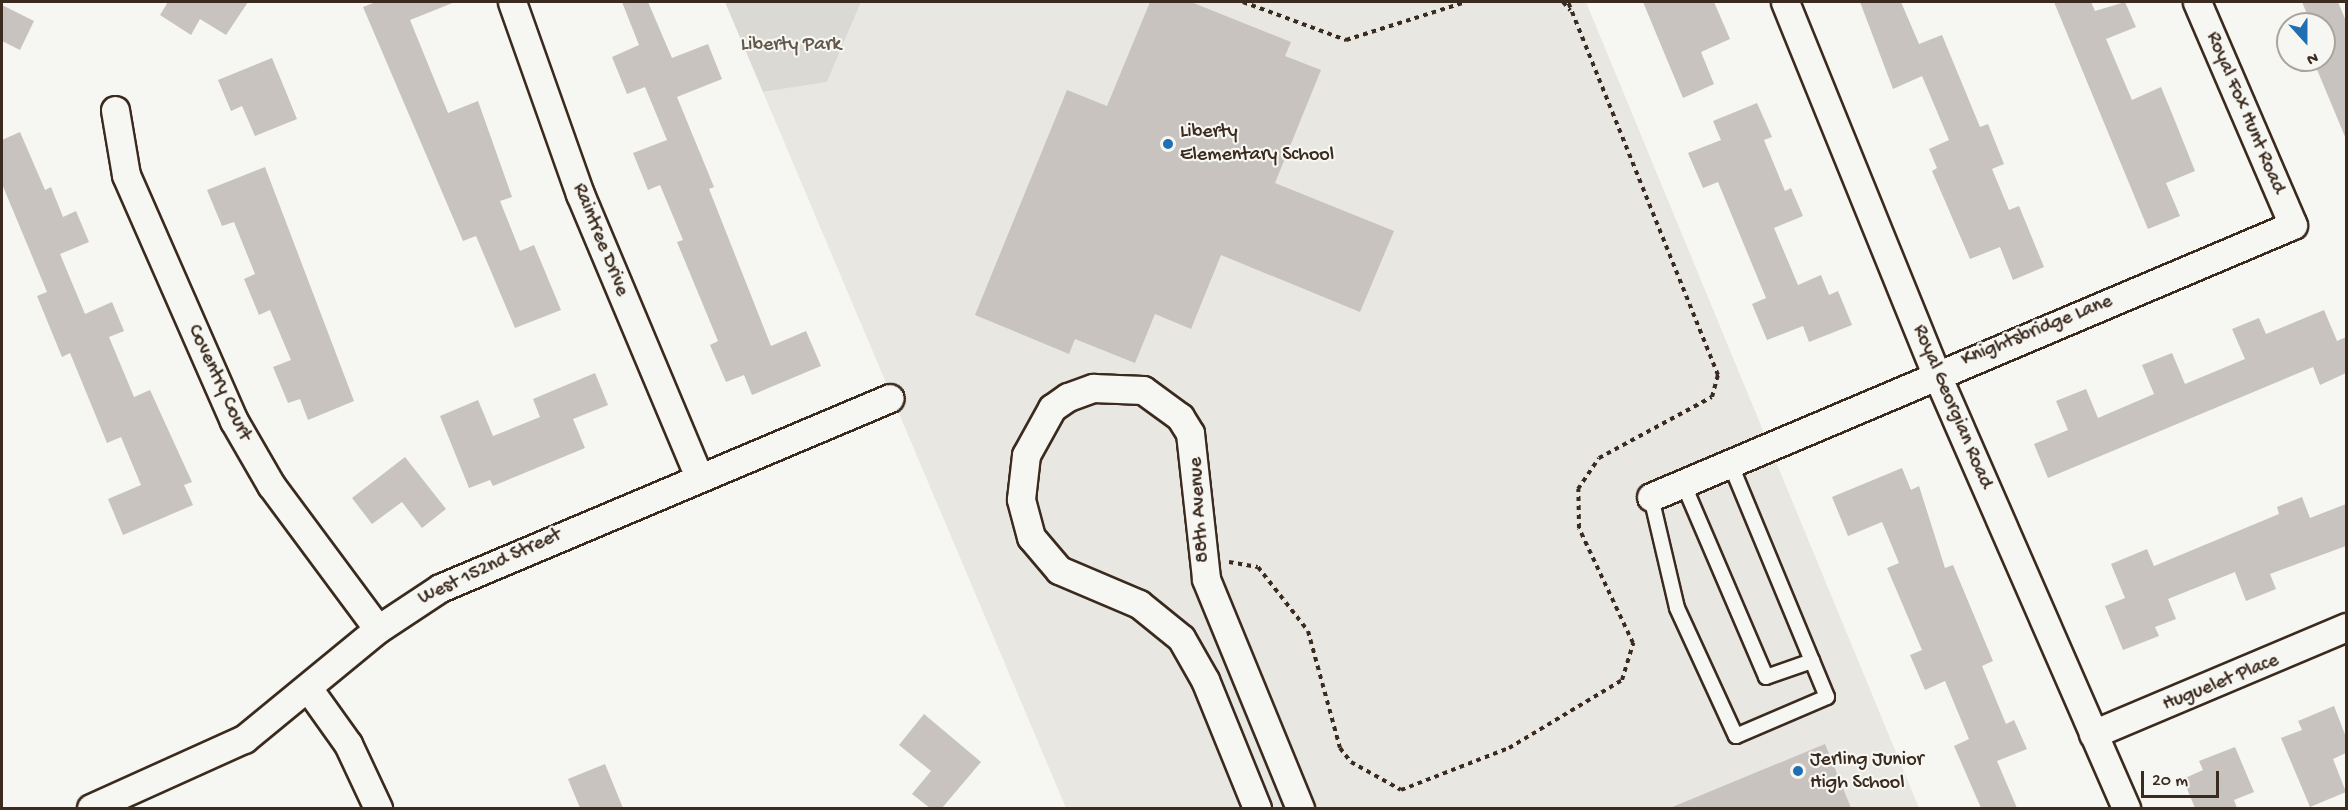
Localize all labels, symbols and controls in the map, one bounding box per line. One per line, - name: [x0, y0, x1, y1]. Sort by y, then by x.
- north arrow: [2276, 12, 2336, 72]
- street label: Royal Fox Hunt Road: [2200, 28, 2290, 198]
- park label: Liberty Park: [741, 33, 841, 57]
- text: N: [2304, 47, 2320, 68]
- place label: Liberty Elementary School: [1180, 120, 1334, 167]
- marker: Liberty Elementary School: [1161, 137, 1175, 151]
- street label: Raintree Drive: [566, 180, 634, 300]
- street label: Knightsbridge Lane: [1958, 290, 2116, 372]
- street label: Coventry Court: [182, 321, 256, 445]
- street label: Royal Georgian Road: [1907, 321, 1997, 493]
- street label: 88th Avenue: [1184, 456, 1216, 564]
- street label: West 152nd Street: [415, 523, 565, 611]
- street label: Huguelet Place: [2159, 649, 2283, 717]
- place label: Jerling Junior High School: [1810, 748, 1924, 795]
- scale bar: [2144, 759, 2222, 797]
- marker: Jerling Junior High School: [1791, 764, 1805, 778]
- text: 20 m: [2152, 771, 2188, 792]

